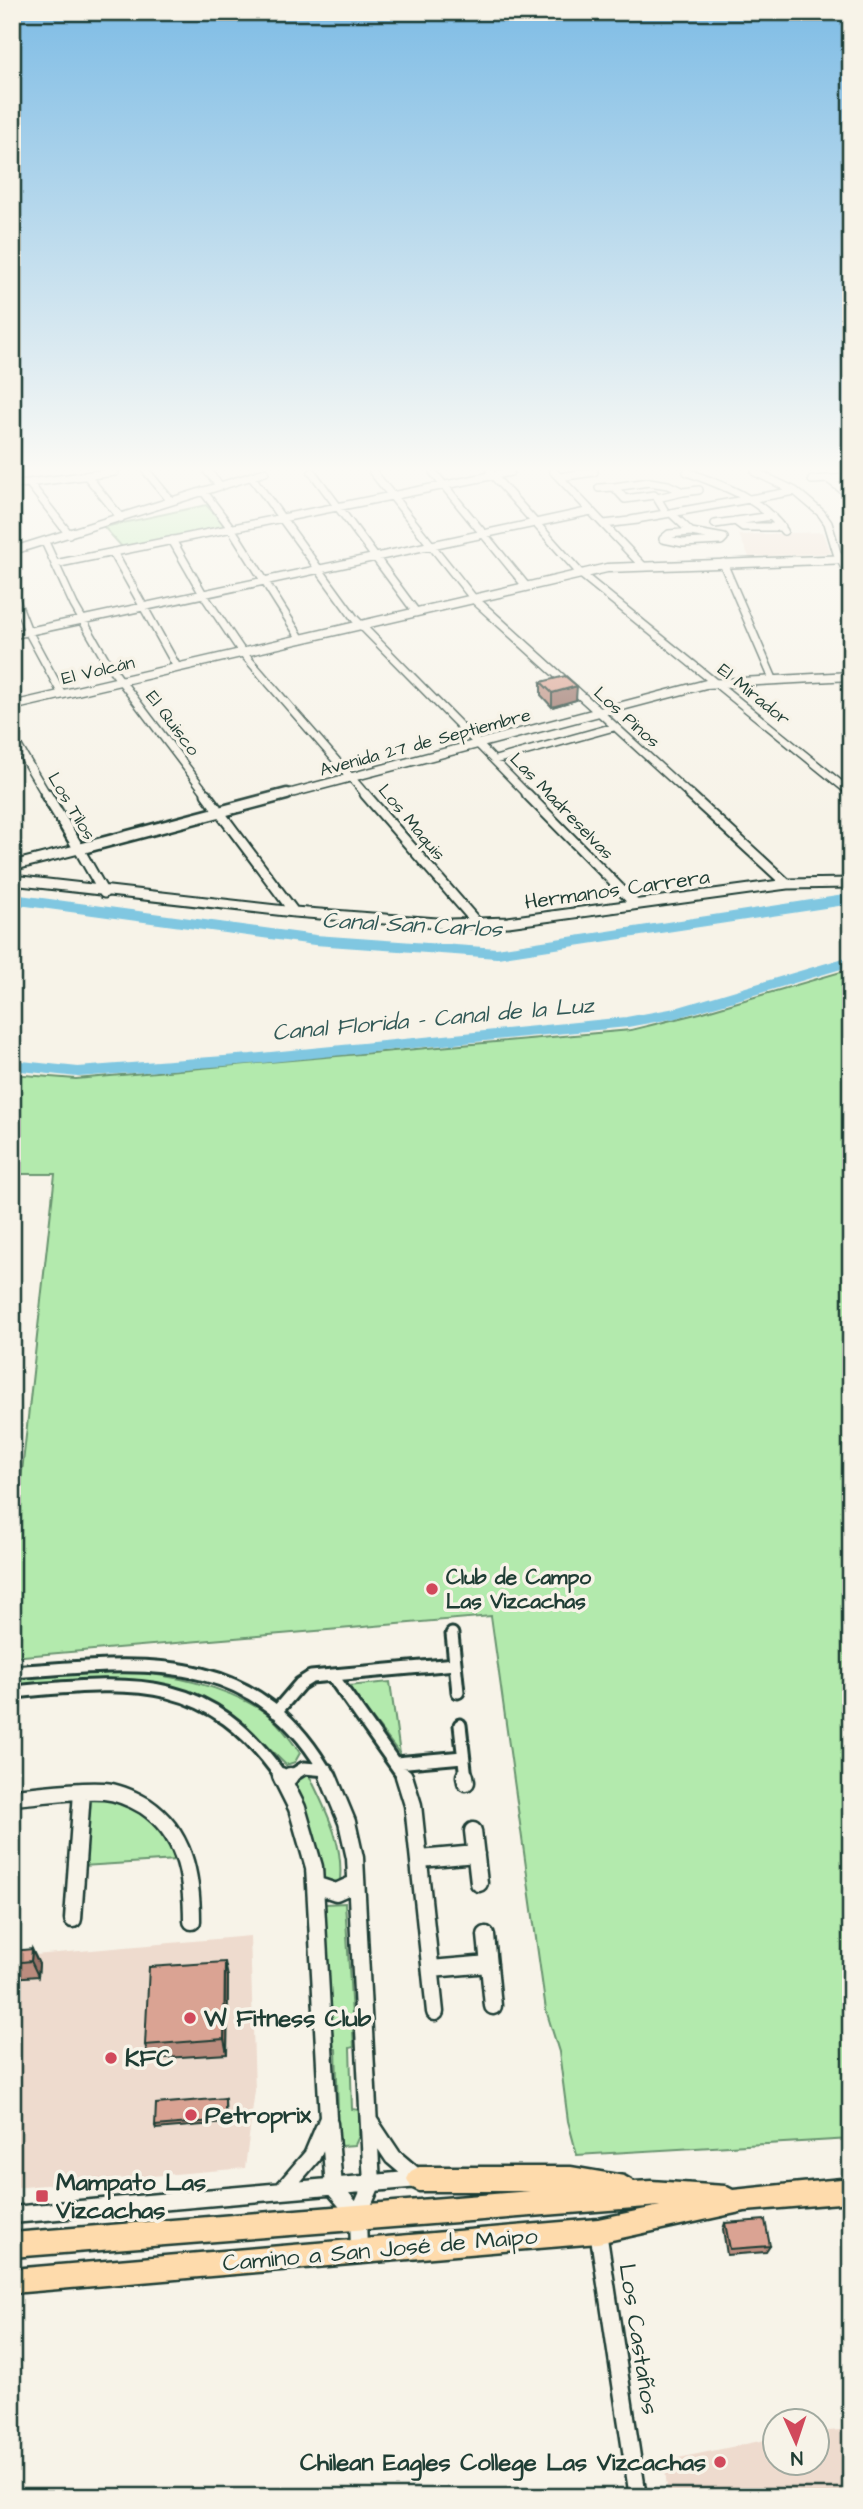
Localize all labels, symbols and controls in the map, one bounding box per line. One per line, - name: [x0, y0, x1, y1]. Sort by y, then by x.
- street label: El Volcán: [59, 650, 137, 691]
- street label: El Mirador: [712, 657, 795, 731]
- street label: Los Pinos: [588, 681, 665, 754]
- street label: El Quisco: [140, 685, 205, 761]
- street label: Avenida 27 de Septiembre: [317, 702, 534, 783]
- street label: Las Madreselvas: [504, 747, 619, 865]
- street label: Los Tilos: [42, 768, 102, 845]
- street label: Los Maquis: [372, 779, 451, 866]
- street label: Hermanos Carrera: [523, 862, 712, 917]
- water label: Canal San Carlos: [321, 904, 504, 946]
- water label: Canal Florida - Canal de la Luz: [271, 989, 597, 1049]
- place label: Club de Campo Las Vizcachas: [446, 1563, 591, 1616]
- marker: Club de Campo Las Vizcachas: [424, 1581, 440, 1597]
- place label: W Fitness Club: [203, 2002, 372, 2036]
- marker: W Fitness Club: [182, 2010, 198, 2026]
- place label: KFC: [125, 2042, 173, 2076]
- marker: KFC: [103, 2050, 119, 2066]
- place label: Petroprix: [205, 2099, 312, 2133]
- marker: Petroprix: [183, 2107, 199, 2123]
- place label: Mampato Las Vizcachas: [55, 2166, 206, 2228]
- marker: Mampato Las Vizcachas: [34, 2188, 50, 2204]
- street label: Camino a San José de Maipo: [221, 2219, 539, 2281]
- street label: Los Castaños: [609, 2261, 667, 2417]
- north arrow: [762, 2408, 832, 2478]
- text: N: [790, 2444, 803, 2471]
- place label: Chilean Eagles College Las Vizcachas: [300, 2446, 706, 2481]
- marker: Chilean Eagles College Las Vizcachas: [712, 2454, 728, 2470]

